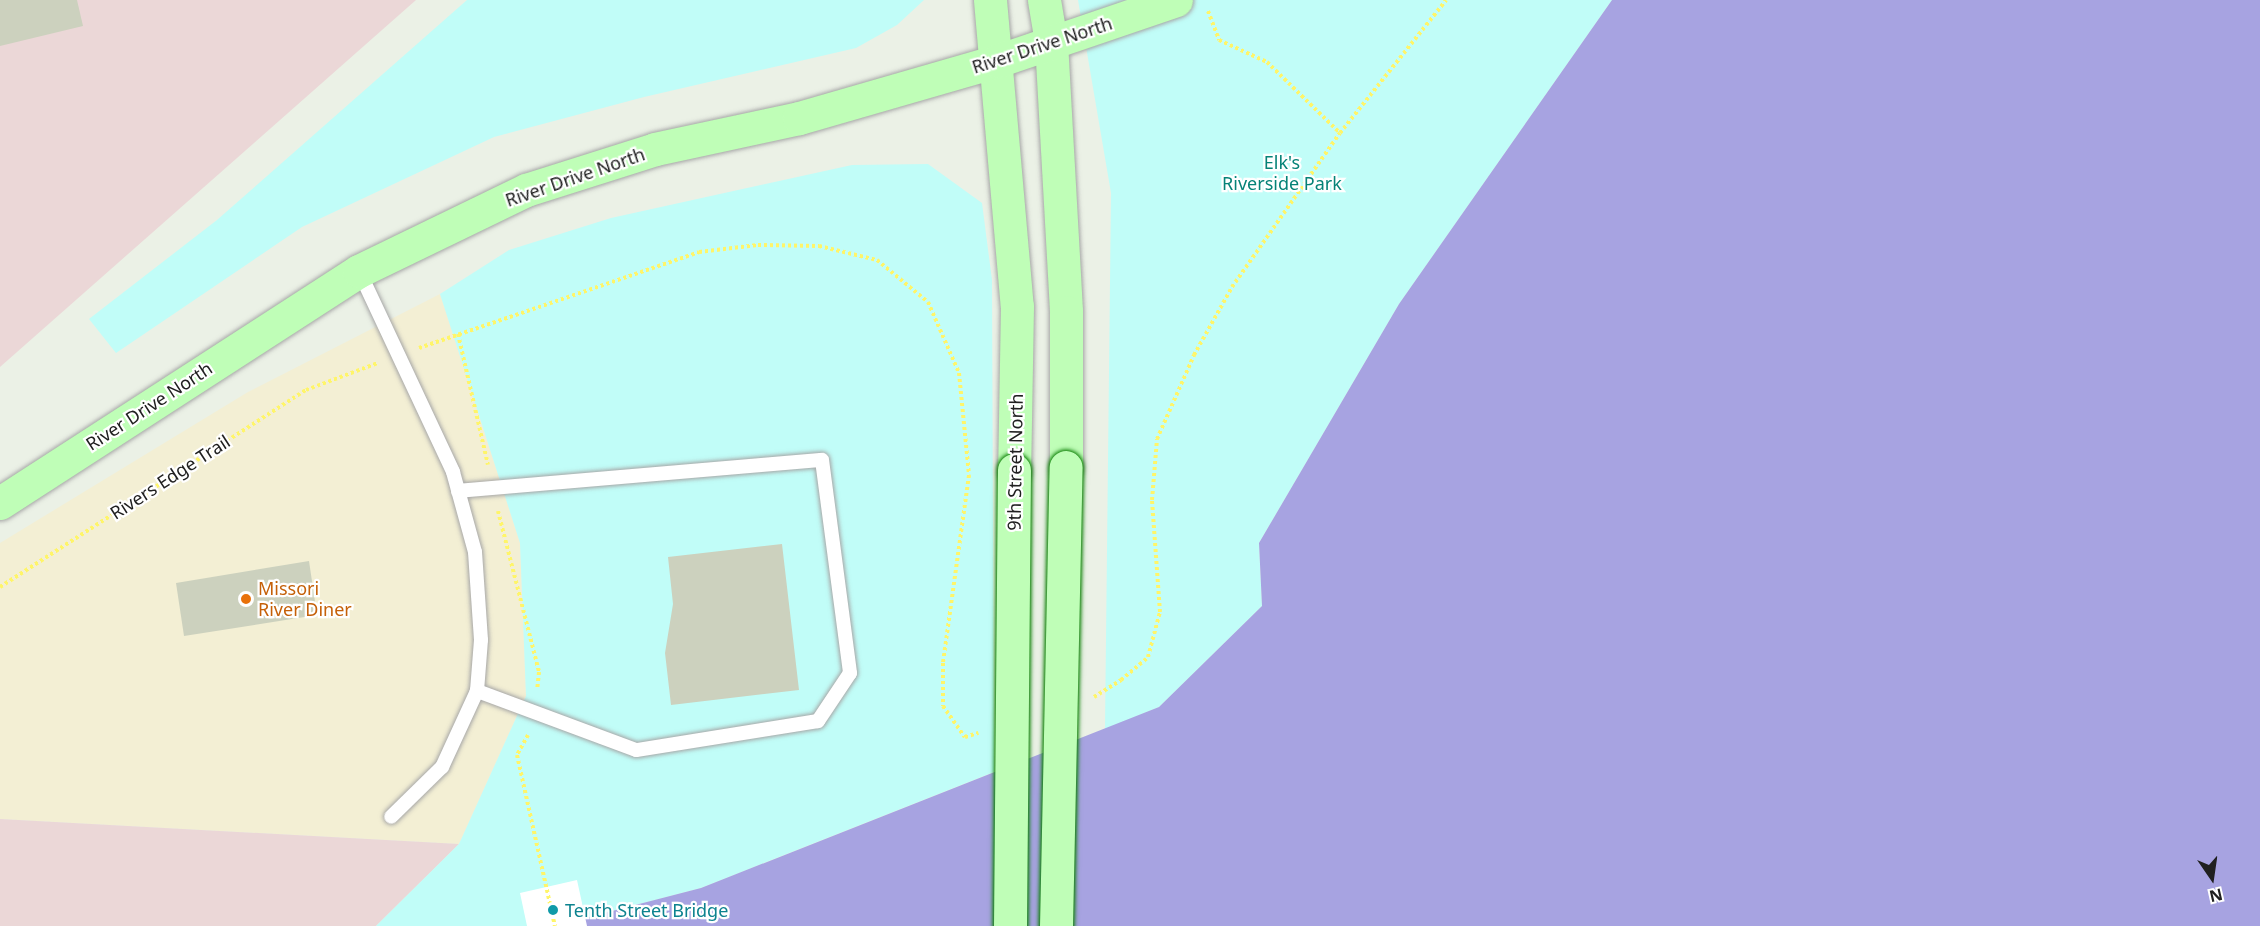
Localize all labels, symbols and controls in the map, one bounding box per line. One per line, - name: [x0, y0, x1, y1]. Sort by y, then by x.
- street label: River Drive North: [969, 12, 1115, 78]
- street label: River Drive North: [502, 143, 648, 211]
- park label: Elk's Riverside Park: [1222, 152, 1342, 195]
- street label: River Drive North: [82, 357, 216, 455]
- street label: 9th Street North: [1003, 393, 1027, 531]
- street label: Rivers Edge Trail: [106, 430, 234, 524]
- place label: Missori River Diner: [258, 578, 352, 620]
- marker: Missori River Diner: [239, 592, 253, 606]
- north arrow: [2182, 848, 2242, 908]
- text: N: [2207, 883, 2225, 908]
- place label: Tenth Street Bridge: [565, 899, 728, 921]
- marker: Tenth Street Bridge: [546, 903, 560, 917]

